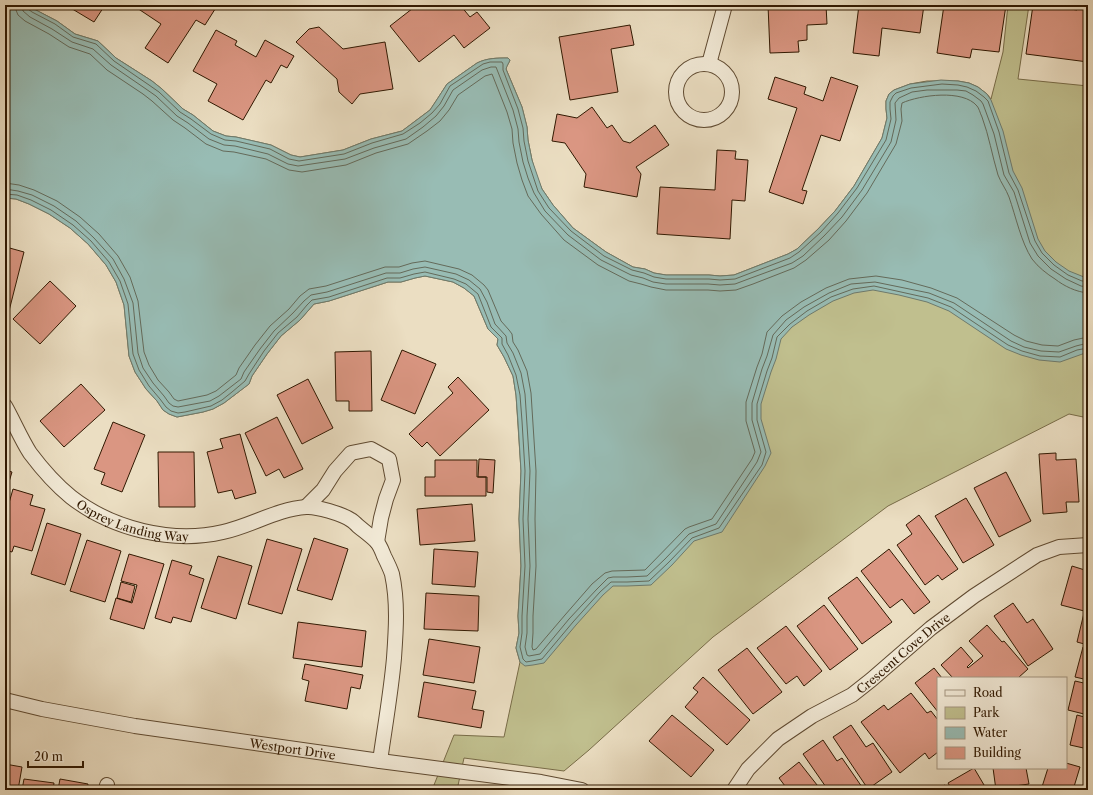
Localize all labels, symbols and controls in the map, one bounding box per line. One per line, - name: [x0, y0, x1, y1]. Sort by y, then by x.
- street label: Osprey Landing Way: [74, 496, 189, 544]
- street label: Crescent Cove Drive: [853, 609, 953, 696]
- legend: [937, 677, 1067, 769]
- text: Road: [973, 685, 1003, 700]
- text: Park: [973, 705, 1000, 720]
- text: Water: [972, 725, 1007, 740]
- street label: Westport Drive: [248, 735, 337, 762]
- scale bar: [28, 743, 83, 769]
- text: Building: [973, 745, 1021, 760]
- text: 20 m: [34, 749, 63, 764]

